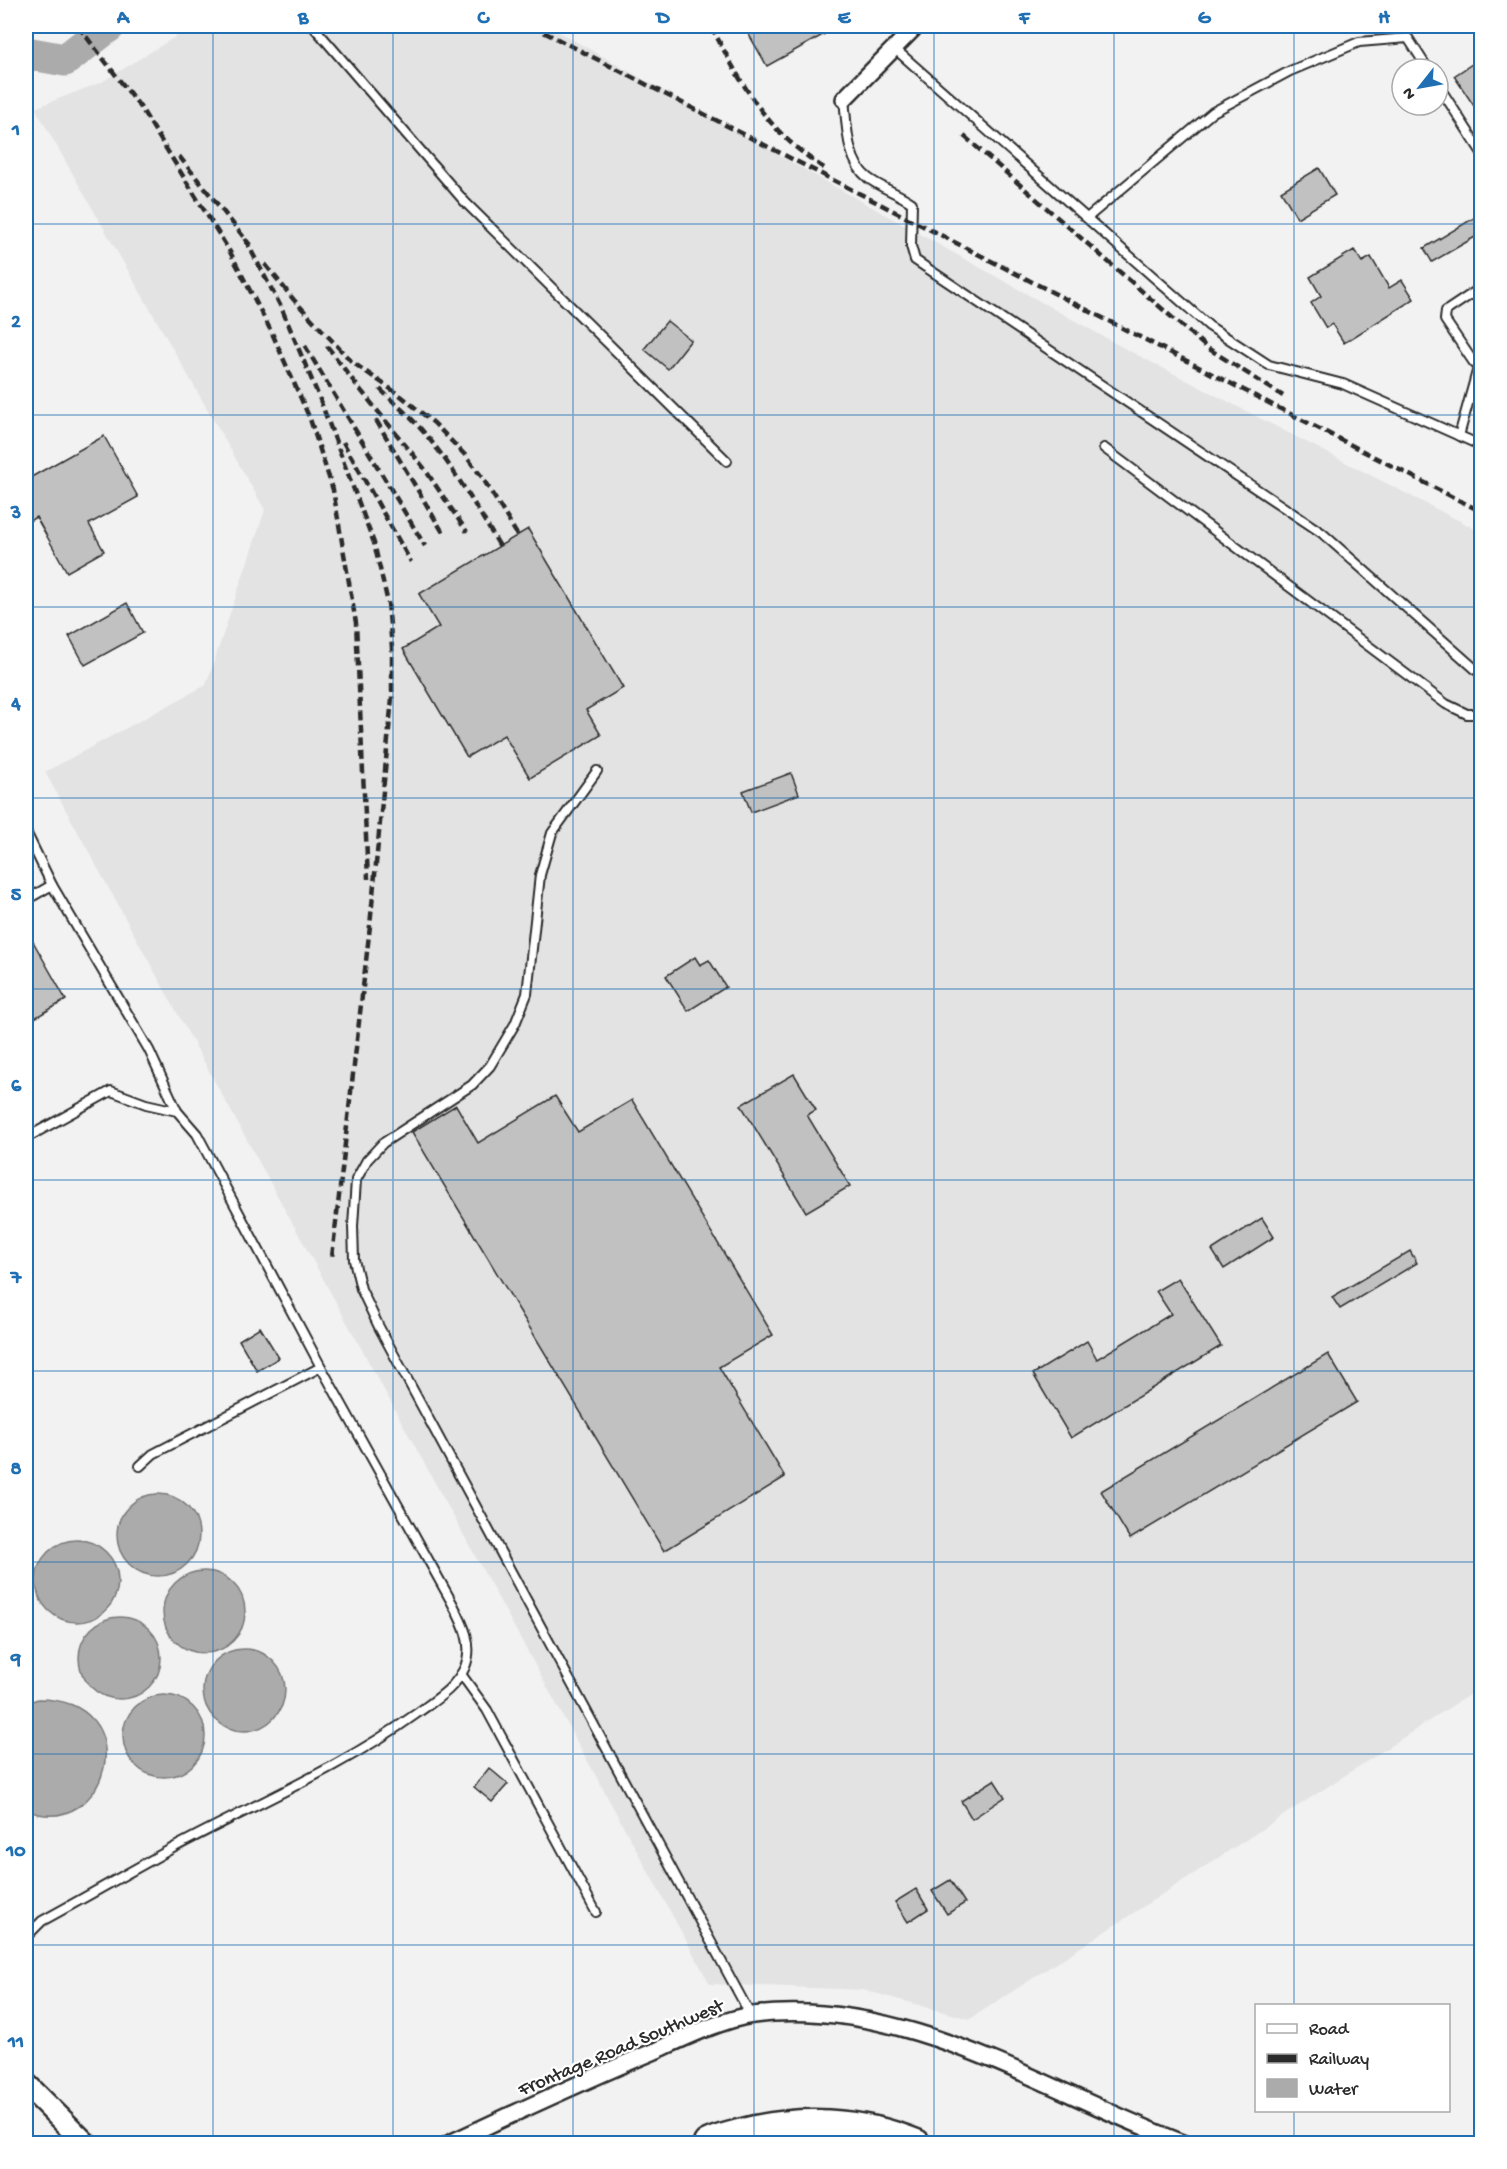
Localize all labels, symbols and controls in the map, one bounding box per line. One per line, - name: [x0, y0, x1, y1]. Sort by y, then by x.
- text: A: [116, 8, 131, 31]
- text: B: [297, 8, 309, 31]
- text: C: [477, 8, 491, 31]
- text: D: [654, 8, 670, 31]
- text: E: [838, 8, 852, 31]
- text: F: [1018, 8, 1031, 31]
- text: G: [1198, 8, 1212, 31]
- text: H: [1378, 8, 1390, 31]
- north arrow: [1390, 57, 1450, 117]
- text: N: [1399, 83, 1421, 102]
- text: 1: [11, 120, 20, 143]
- text: 2: [11, 312, 21, 335]
- text: 3: [10, 503, 21, 526]
- text: 4: [10, 694, 21, 717]
- text: 5: [11, 885, 22, 908]
- text: 6: [11, 1076, 22, 1099]
- text: 7: [10, 1268, 23, 1291]
- text: 8: [11, 1459, 22, 1482]
- text: 9: [10, 1650, 21, 1673]
- text: 10: [5, 1841, 26, 1864]
- street label: Frontage Road Southwest: [514, 1995, 729, 2103]
- legend: [1255, 2004, 1450, 2112]
- text: Road: [1309, 2020, 1350, 2041]
- text: 11: [7, 2032, 24, 2055]
- text: Railway: [1309, 2050, 1369, 2071]
- text: Water: [1309, 2080, 1359, 2101]

